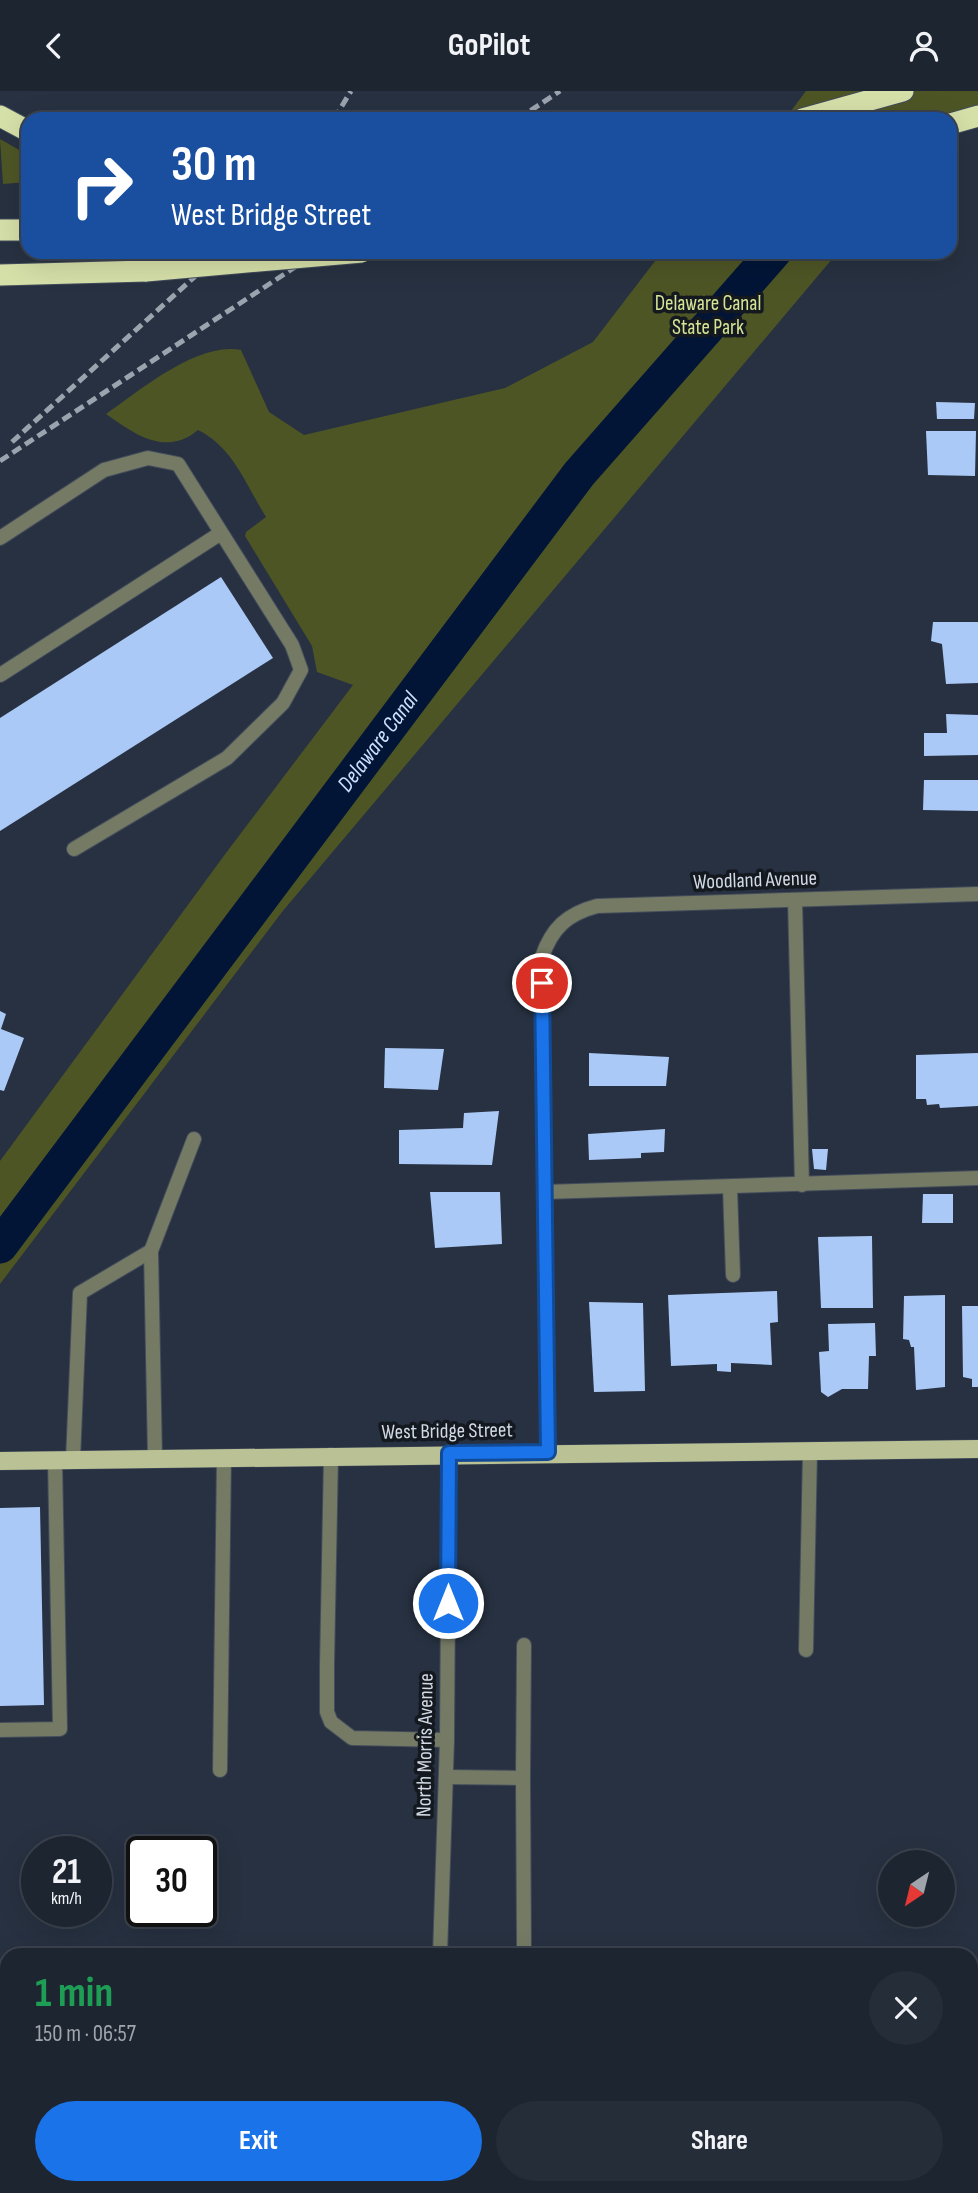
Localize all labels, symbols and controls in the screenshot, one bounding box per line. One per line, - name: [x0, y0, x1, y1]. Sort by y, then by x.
- text: GoPilot: [448, 26, 530, 65]
- icon: back: [35, 27, 73, 65]
- icon: person: [905, 27, 943, 65]
- text: 30 m: [171, 136, 256, 195]
- icon: right: [56, 140, 147, 231]
- text: West Bridge Street: [171, 196, 371, 235]
- park label: Delaware Canal State Park: [655, 291, 761, 340]
- water label: Delaware Canal: [332, 686, 425, 797]
- street label: Woodland Avenue: [693, 865, 817, 895]
- pin: [512, 953, 572, 1013]
- icon: arrive: [523, 964, 561, 1002]
- street label: West Bridge Street: [381, 1417, 513, 1445]
- position arrow: [411, 1566, 485, 1640]
- street label: North Morris Avenue: [411, 1673, 439, 1817]
- speed limit sign: 30: [126, 1836, 217, 1927]
- north arrow: [878, 1850, 956, 1927]
- map controls: [878, 1850, 955, 1927]
- text: 21: [52, 1851, 81, 1894]
- text: km/h: [51, 1888, 82, 1909]
- text: 1 min: [35, 1968, 113, 2019]
- button: close: [869, 1971, 943, 2045]
- text: 150 m · 06:57: [35, 2020, 136, 2048]
- button: Exit: [35, 2101, 482, 2181]
- button: Share: [496, 2101, 943, 2181]

